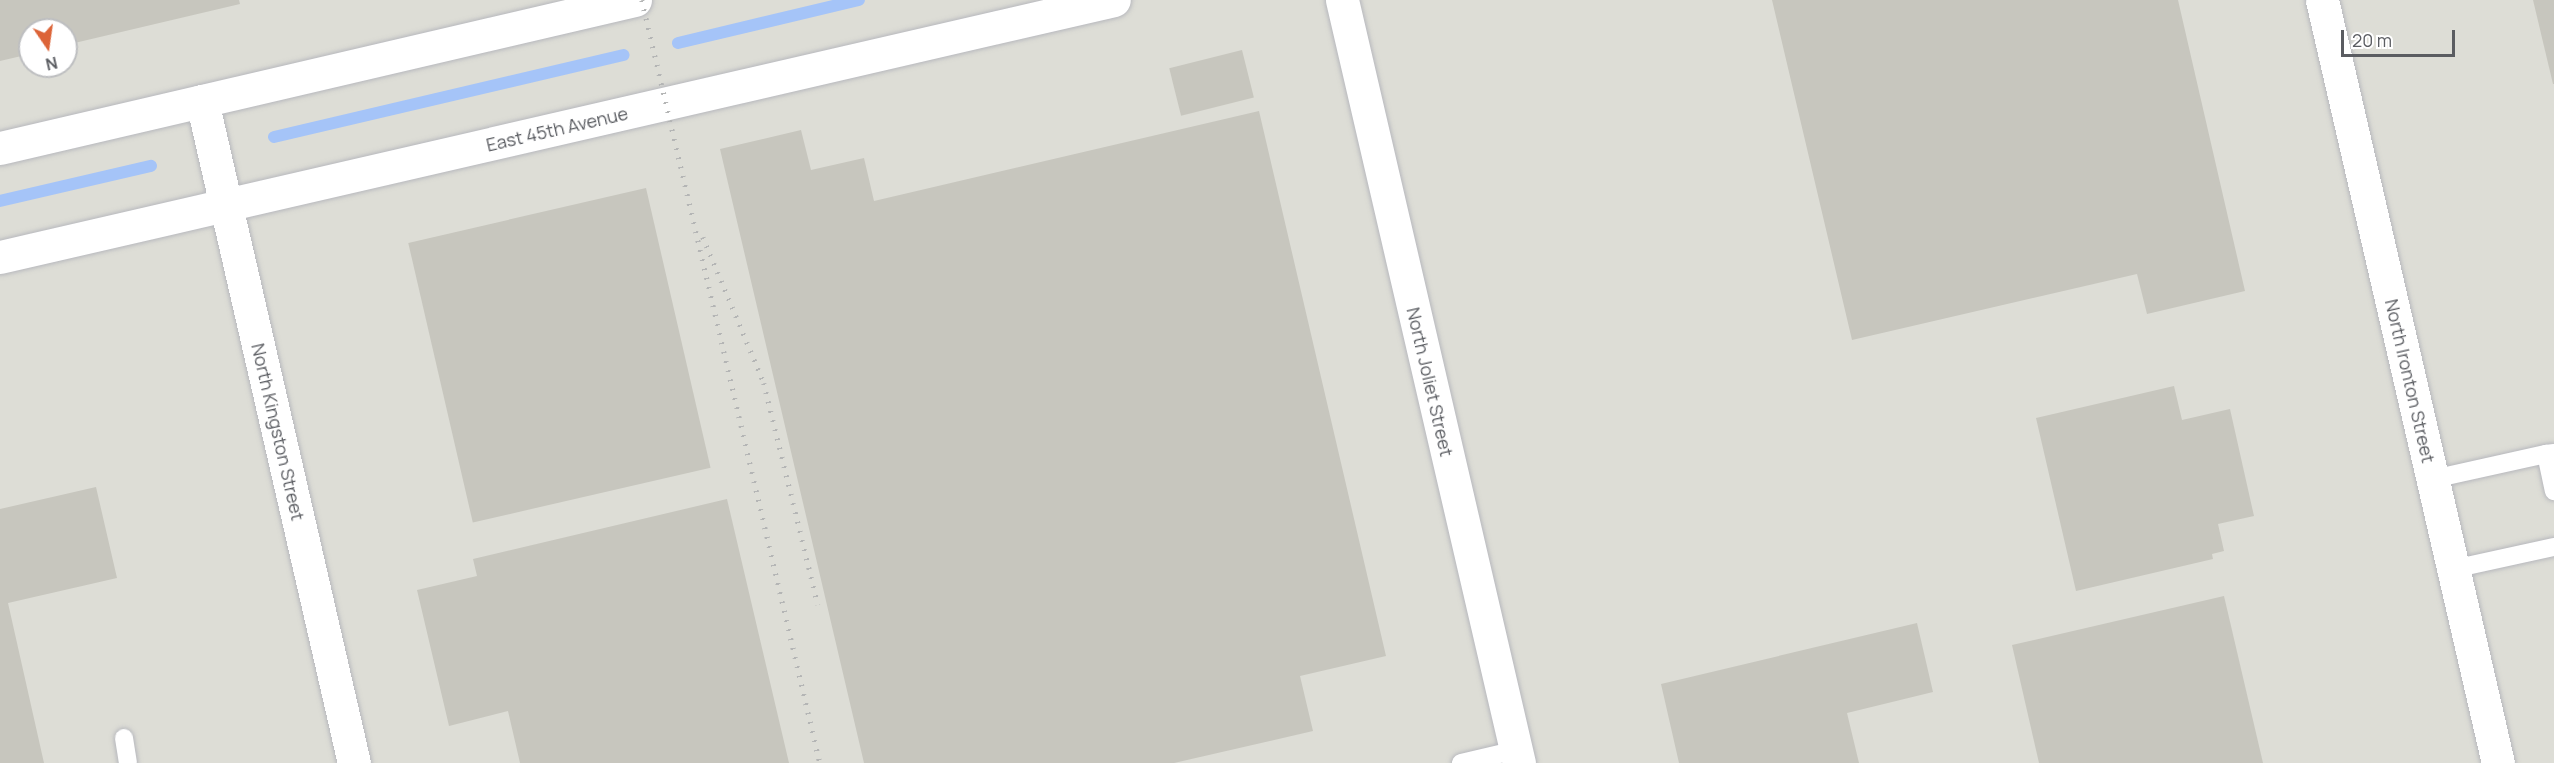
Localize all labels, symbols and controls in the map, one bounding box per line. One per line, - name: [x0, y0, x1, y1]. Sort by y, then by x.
- north arrow: [18, 18, 78, 78]
- scale bar: [2344, 18, 2458, 56]
- text: 20 m: [2352, 28, 2392, 52]
- text: N: [44, 52, 60, 76]
- street label: East 45th Avenue: [484, 102, 630, 156]
- street label: North Ironton Street: [2381, 297, 2439, 465]
- street label: North Joliet Street: [1402, 305, 1458, 459]
- street label: North Kingston Street: [247, 341, 309, 523]

